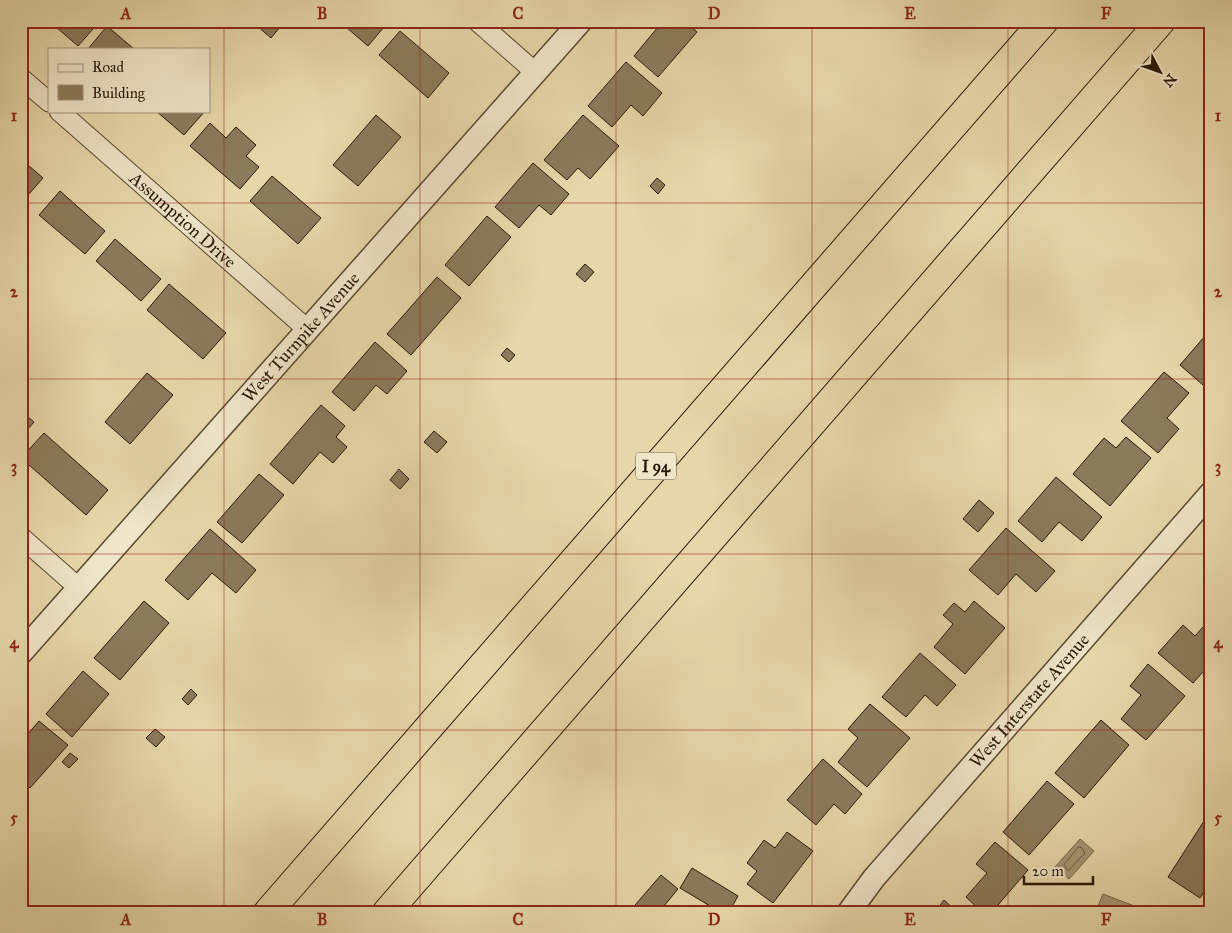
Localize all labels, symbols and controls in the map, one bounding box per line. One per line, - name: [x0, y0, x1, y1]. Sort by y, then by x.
- text: A: [120, 4, 132, 23]
- text: B: [317, 4, 327, 23]
- text: C: [513, 4, 524, 23]
- text: D: [708, 4, 721, 23]
- text: E: [904, 4, 916, 23]
- text: F: [1101, 4, 1112, 23]
- legend: [48, 48, 210, 112]
- north arrow: [1134, 48, 1184, 98]
- text: Road: [92, 58, 124, 76]
- text: N: [1159, 70, 1180, 90]
- text: Building: [92, 84, 146, 102]
- text: 1: [11, 106, 18, 125]
- text: 1: [1215, 106, 1222, 125]
- street label: Assumption Drive: [124, 167, 241, 273]
- street label: West Turnpike Avenue: [237, 268, 364, 407]
- text: 2: [10, 282, 19, 301]
- text: 2: [1214, 282, 1223, 301]
- road number: I 94: [636, 452, 676, 480]
- text: 3: [11, 457, 17, 477]
- text: 3: [1215, 457, 1221, 477]
- street label: West Interstate Avenue: [965, 629, 1094, 772]
- text: 4: [10, 633, 20, 653]
- text: 4: [1214, 633, 1224, 653]
- text: 5: [10, 808, 18, 827]
- text: 5: [1214, 808, 1222, 827]
- scale bar: [1024, 853, 1093, 885]
- text: 20 m: [1032, 862, 1064, 880]
- text: A: [120, 910, 132, 929]
- text: B: [317, 910, 327, 929]
- text: C: [513, 910, 524, 929]
- text: D: [708, 910, 721, 929]
- text: E: [904, 910, 916, 929]
- text: F: [1101, 910, 1112, 929]

